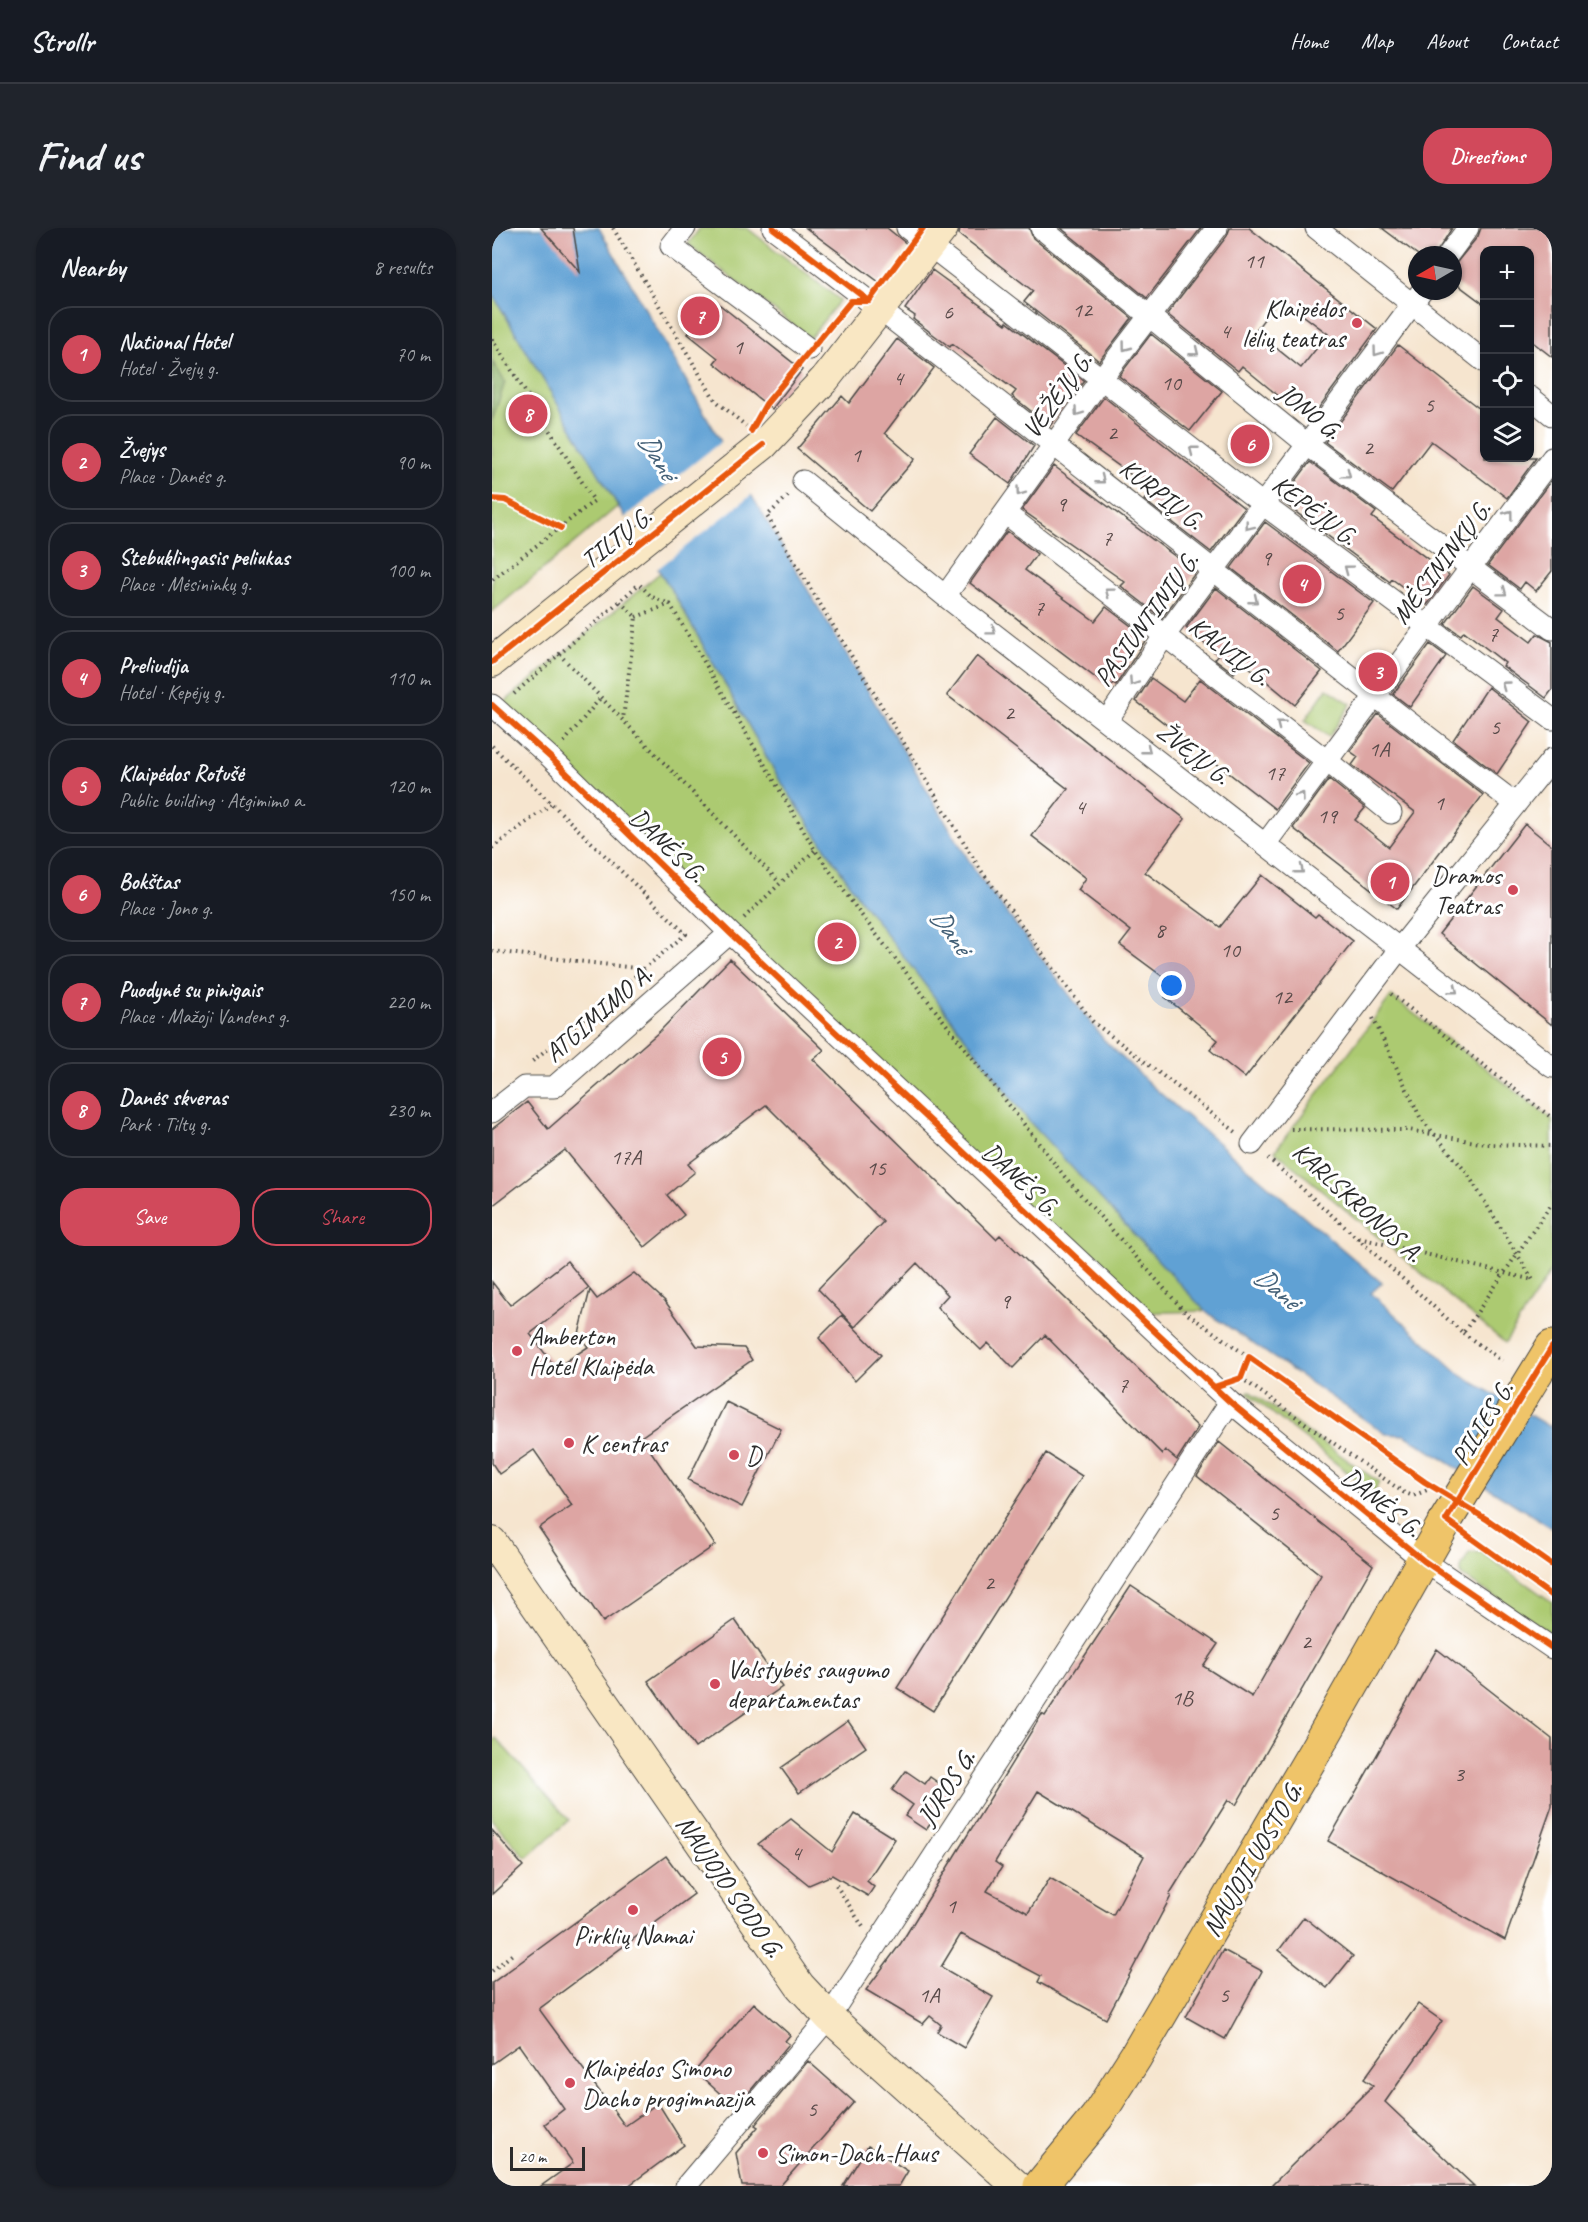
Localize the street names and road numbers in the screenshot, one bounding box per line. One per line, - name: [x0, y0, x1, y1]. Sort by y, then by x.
- street label: VEŽĖJŲ G.: [1015, 345, 1100, 445]
- street label: JONO G.: [1270, 374, 1349, 448]
- street label: KURPIŲ G.: [1113, 451, 1211, 538]
- street label: KEPĖJŲ G.: [1266, 468, 1364, 554]
- street label: MĖSININKŲ G.: [1384, 494, 1499, 630]
- street label: TILTŲ G.: [574, 500, 659, 576]
- street label: PASIUNTINIŲ G.: [1087, 545, 1207, 693]
- street label: KALVIŲ G.: [1182, 609, 1278, 694]
- street label: ŽVEJŲ G.: [1150, 714, 1238, 793]
- street label: DANĖS G.: [623, 801, 713, 890]
- street label: ATGIMIMO A.: [538, 957, 660, 1069]
- street label: DANĖS G.: [975, 1135, 1067, 1224]
- street label: KARLSKRONOS A.: [1286, 1135, 1430, 1270]
- street label: PILIES G.: [1444, 1374, 1522, 1472]
- street label: DANĖS G.: [1335, 1460, 1429, 1545]
- street label: JŪROS G.: [909, 1742, 984, 1833]
- street label: NAUJOJI UOSTO G.: [1195, 1775, 1310, 1942]
- street label: NAUJOJO SODO G.: [668, 1809, 791, 1965]

